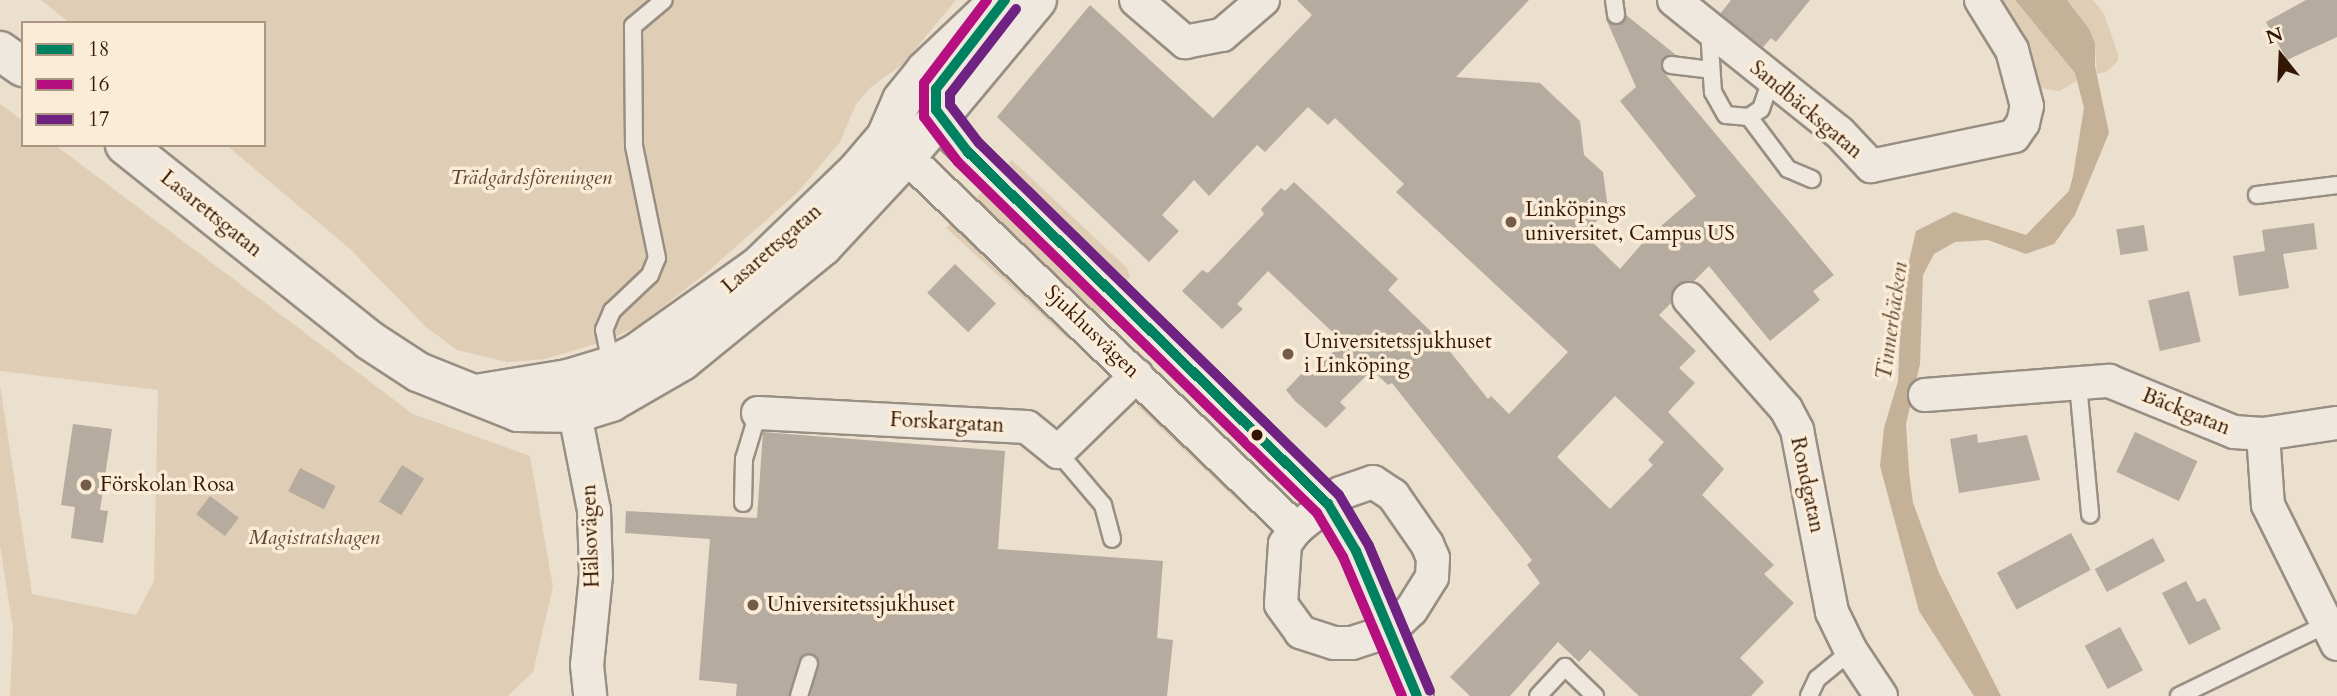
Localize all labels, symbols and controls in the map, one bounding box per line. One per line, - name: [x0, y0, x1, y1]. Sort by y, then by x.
- legend: [21, 21, 266, 147]
- north arrow: [2246, 21, 2316, 91]
- text: N: [2263, 21, 2286, 51]
- text: 18: [88, 35, 110, 64]
- street label: Sandbäcksgatan: [1744, 55, 1868, 165]
- text: 16: [88, 70, 110, 99]
- text: 17: [88, 105, 110, 134]
- street label: Lasarettsgatan: [155, 165, 267, 263]
- park label: Trädgårdsföreningen: [450, 165, 612, 191]
- place label: Linköpings universitet, Campus US: [1525, 197, 1735, 247]
- street label: Lasarettsgatan: [717, 199, 827, 299]
- marker: Linköpings universitet, Campus US: [1503, 214, 1519, 230]
- water label: Tinnerbäcken: [1870, 260, 1914, 382]
- street label: Sjukhusvägen: [1039, 280, 1145, 384]
- place label: Universitetssjukhuset i Linköping: [1304, 329, 1492, 379]
- marker: Universitetssjukhuset i Linköping: [1278, 344, 1298, 364]
- street label: Bäckgatan: [2138, 383, 2234, 441]
- street label: Forskargatan: [889, 407, 1005, 439]
- unlabelled marker: [1250, 428, 1264, 442]
- street label: Rondgatan: [1785, 435, 1829, 535]
- place label: Förskolan Rosa: [100, 472, 235, 498]
- marker: Förskolan Rosa: [78, 477, 94, 493]
- street label: Hälsovägen: [577, 484, 605, 588]
- park label: Magistratshagen: [248, 525, 380, 551]
- place label: Universitetssjukhuset: [767, 592, 955, 618]
- marker: Universitetssjukhuset: [745, 597, 761, 613]

